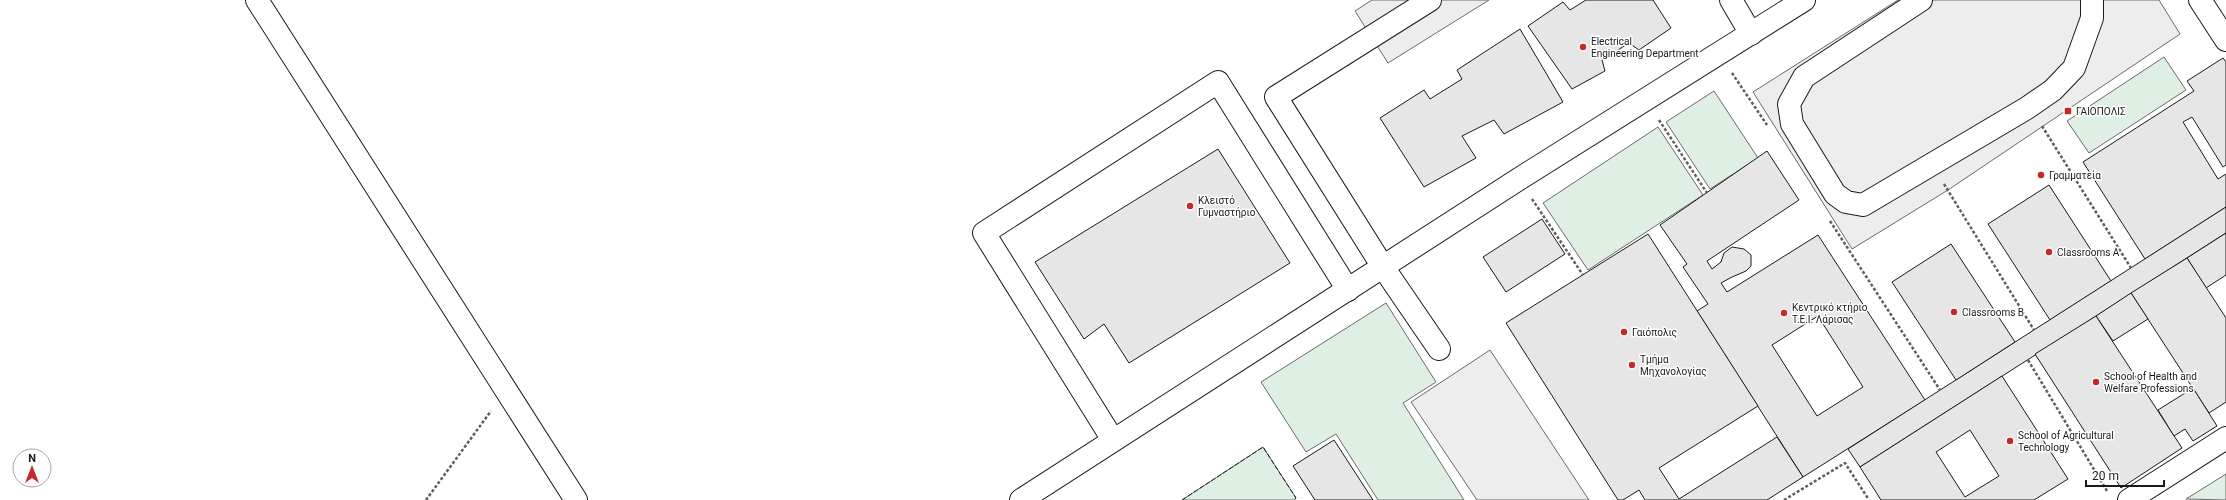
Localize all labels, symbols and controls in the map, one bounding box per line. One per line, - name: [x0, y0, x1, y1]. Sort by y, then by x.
- place label: Electrical Engineering Department: [1591, 36, 1699, 59]
- marker: Electrical Engineering Department: [1578, 42, 1588, 52]
- marker: ΓΑΙΟΠΟΛΙΣ: [2063, 106, 2073, 116]
- place label: ΓΑΙΟΠΟΛΙΣ: [2076, 106, 2126, 117]
- marker: Γραμματεία: [2036, 170, 2046, 180]
- place label: Γραμματεία: [2049, 170, 2101, 181]
- place label: Κλειστό Γυμναστήριο: [1198, 195, 1256, 218]
- marker: Κλειστό Γυμναστήριο: [1185, 201, 1195, 211]
- marker: Classrooms A: [2044, 247, 2054, 257]
- place label: Classrooms A: [2057, 247, 2120, 258]
- place label: Κεντρικό κτήριο Τ.Ε.Ι. Λάρισας: [1792, 302, 1868, 326]
- marker: Classrooms B: [1949, 307, 1959, 317]
- place label: Classrooms B: [1962, 307, 2024, 318]
- marker: Κεντρικό κτήριο Τ.Ε.Ι. Λάρισας: [1779, 308, 1789, 318]
- marker: Γαιόπολις: [1619, 327, 1629, 337]
- place label: Γαιόπολις: [1632, 327, 1677, 339]
- place label: Τμήμα Μηχανολογίας: [1640, 354, 1707, 378]
- marker: Τμήμα Μηχανολογίας: [1627, 360, 1637, 370]
- place label: School of Health and Welfare Professions: [2104, 371, 2197, 394]
- marker: School of Health and Welfare Professions: [2091, 377, 2101, 387]
- place label: School of Agricultural Technology: [2018, 430, 2114, 453]
- marker: School of Agricultural Technology: [2005, 436, 2015, 446]
- north arrow: [12, 448, 52, 488]
- text: N: [28, 452, 36, 465]
- scale bar: [2086, 462, 2164, 488]
- text: 20 m: [2092, 469, 2119, 483]

